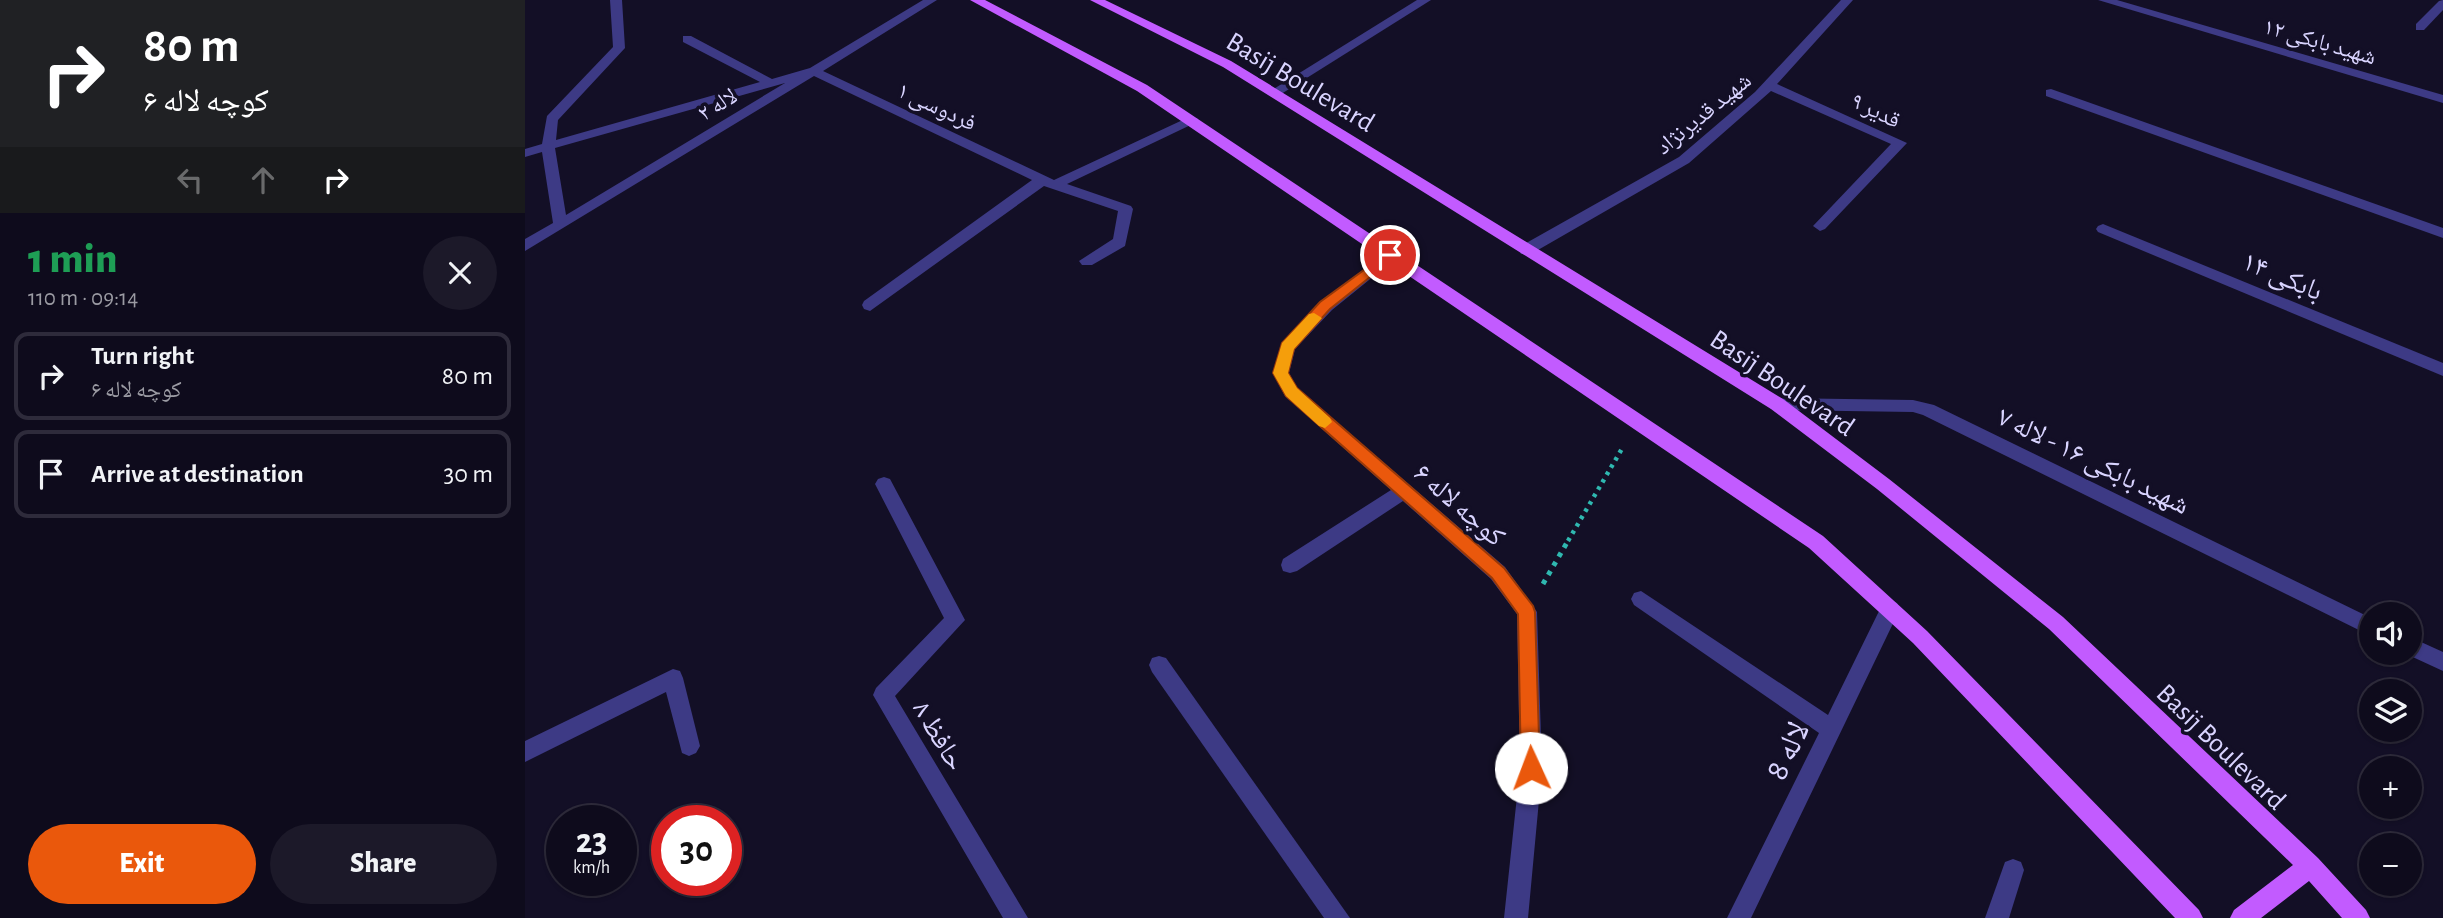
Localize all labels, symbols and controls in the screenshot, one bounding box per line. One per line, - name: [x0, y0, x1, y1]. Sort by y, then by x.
- street label: شهید بابکی ۱۲: [2260, 15, 2379, 70]
- text: 80 m: [143, 22, 240, 71]
- icon: right: [28, 28, 119, 119]
- street label: Basij Boulevard: [1221, 28, 1379, 138]
- street label: شهید قدیرنژاد: [1652, 69, 1756, 160]
- street label: فردوسی ۱: [893, 79, 979, 137]
- text: کوچه لاله ۶: [143, 85, 269, 117]
- street label: لاله ۲: [694, 85, 741, 126]
- street label: قدیر ۹: [1847, 90, 1904, 133]
- icon: left: [171, 161, 209, 199]
- icon: ahead: [244, 161, 282, 199]
- icon: right: [317, 161, 355, 199]
- pin: [1360, 225, 1420, 285]
- button: close: [423, 236, 497, 310]
- icon: arrive: [1371, 236, 1409, 274]
- text: 1 min: [28, 238, 117, 280]
- street label: بابکی ۱۴: [2237, 247, 2327, 308]
- text: 110 m · 09:14: [28, 287, 138, 310]
- street label: Basij Boulevard: [1705, 325, 1859, 442]
- text: Turn right: [91, 343, 194, 369]
- icon: right: [32, 357, 70, 395]
- text: 80 m: [442, 363, 493, 389]
- text: کوچه لاله ۶: [91, 379, 181, 402]
- street label: شهید بابکی ۱۶ - لاله ۷: [1992, 403, 2193, 522]
- icon: arrive: [32, 455, 70, 493]
- street label: کوچه لاله ۶: [1408, 459, 1510, 553]
- text: Arrive at destination: [91, 461, 304, 487]
- text: 30 m: [443, 461, 493, 487]
- map controls: [2359, 602, 2422, 896]
- button: sound: [2359, 602, 2422, 665]
- street label: Basij Boulevard: [2151, 679, 2291, 816]
- button: layers: [2359, 679, 2422, 742]
- street label: حافظ ۸: [907, 696, 970, 776]
- street label: لاله 8: [1760, 717, 1816, 785]
- position arrow: [1494, 731, 1568, 805]
- button: +: [2359, 756, 2422, 819]
- speed limit sign: 30: [651, 805, 742, 896]
- button: Exit: [28, 824, 256, 904]
- button: Share: [270, 824, 497, 904]
- text: 23: [576, 824, 607, 859]
- button: −: [2359, 833, 2422, 896]
- text: km/h: [573, 859, 610, 877]

